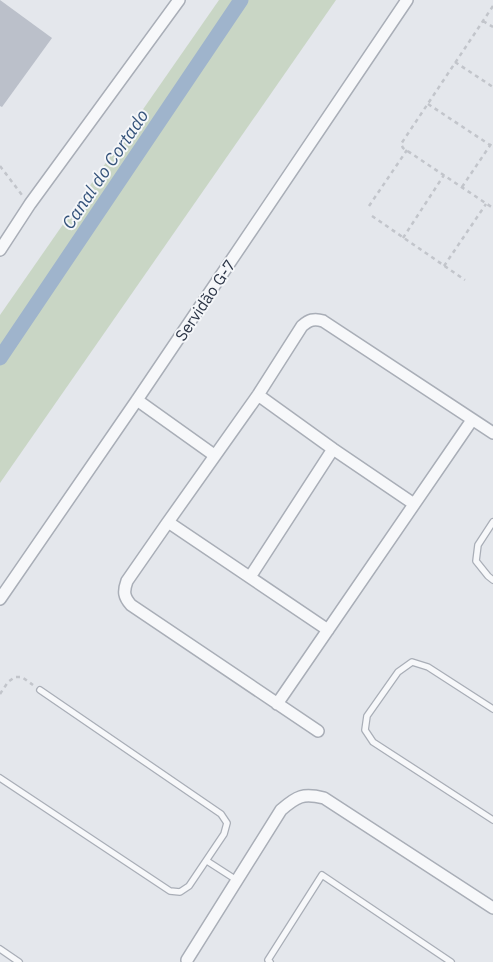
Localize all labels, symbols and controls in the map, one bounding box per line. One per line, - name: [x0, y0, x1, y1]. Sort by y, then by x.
- water label: Canal do Cortado: [56, 105, 154, 233]
- street label: Servidão G-7: [170, 256, 240, 344]

